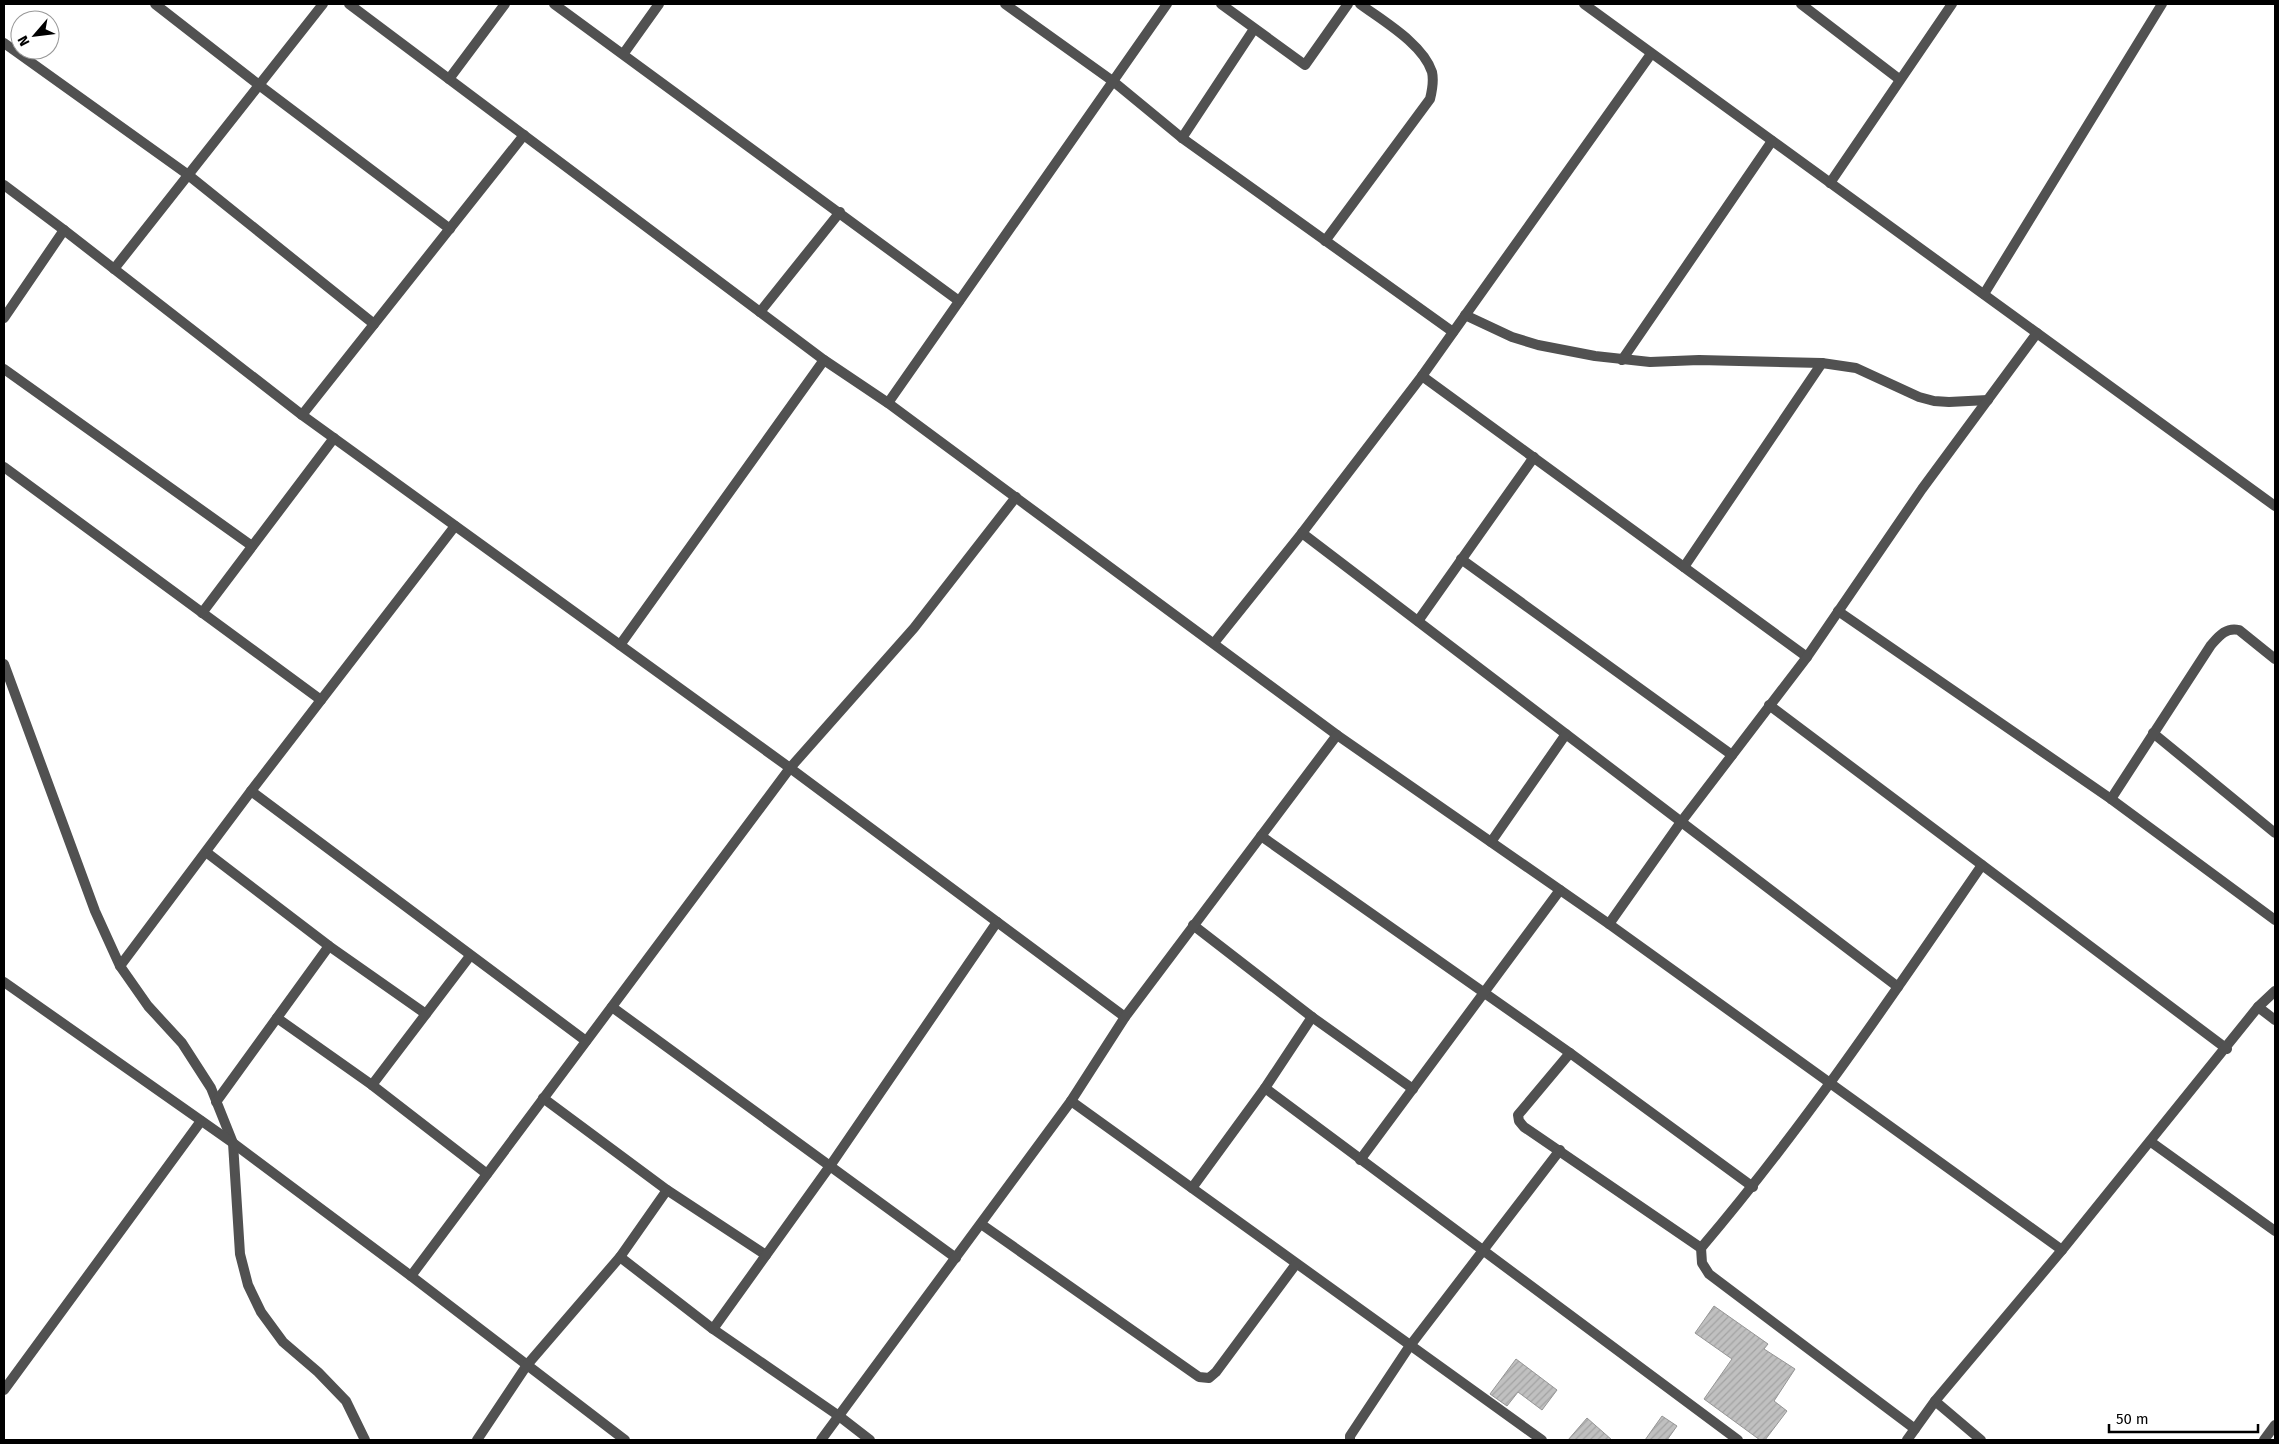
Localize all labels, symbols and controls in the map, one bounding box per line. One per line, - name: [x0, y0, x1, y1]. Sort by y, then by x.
- north arrow: [10, 10, 60, 60]
- text: N: [14, 33, 34, 49]
- scale bar: [2109, 1402, 2258, 1434]
- text: 50 m: [2116, 1410, 2149, 1428]

